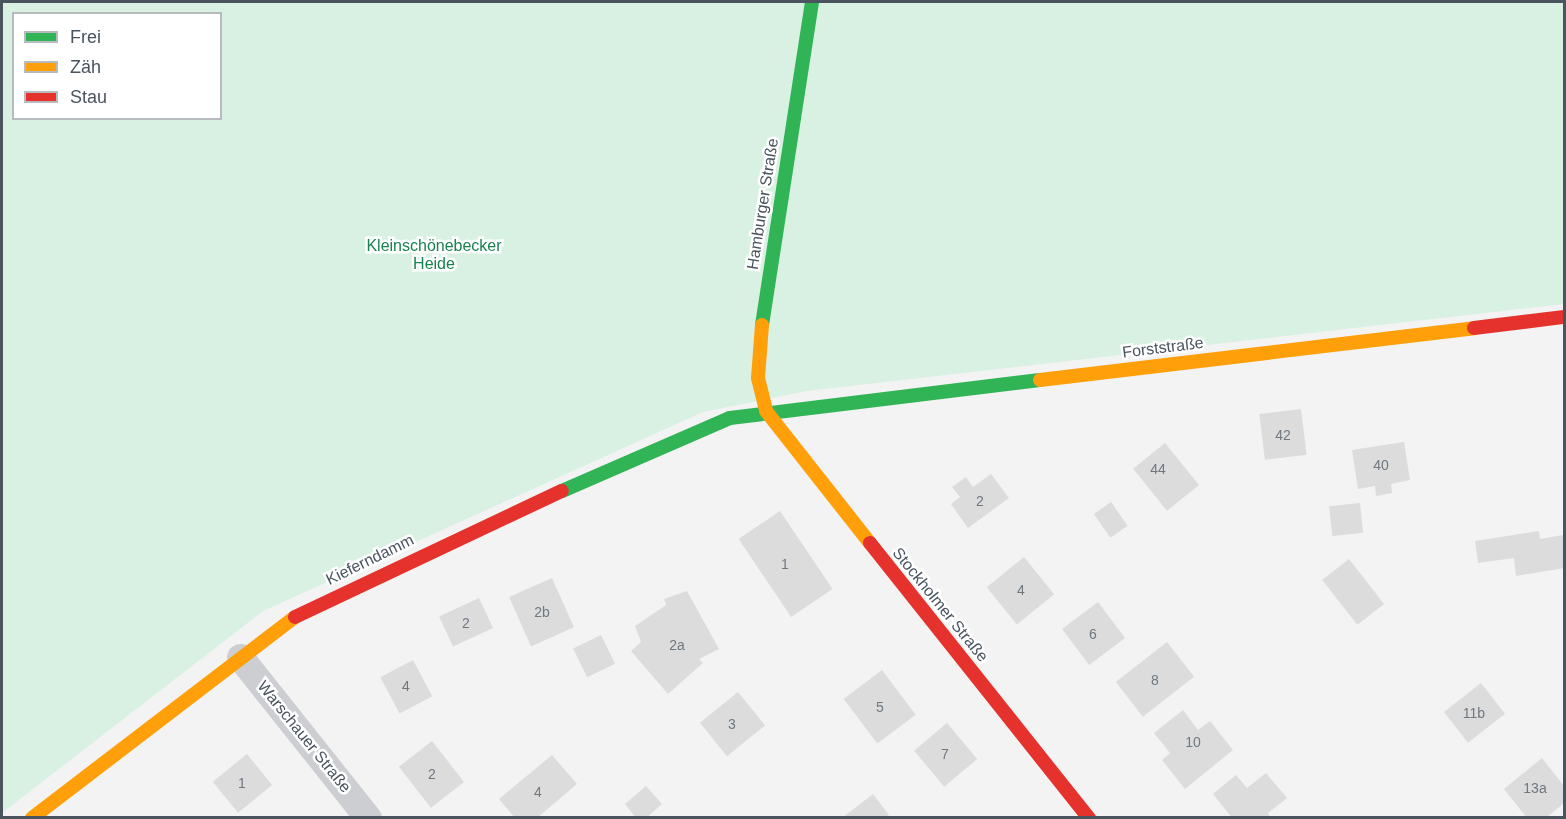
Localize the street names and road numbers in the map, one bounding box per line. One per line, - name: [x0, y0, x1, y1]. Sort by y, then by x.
- street label: Hamburger Straße: [743, 137, 783, 271]
- street label: Forststraße: [1121, 333, 1205, 363]
- street label: Kieferndamm: [323, 531, 417, 589]
- street label: Stockholmer Straße: [888, 544, 992, 666]
- street label: Warschauer Straße: [253, 677, 355, 797]

